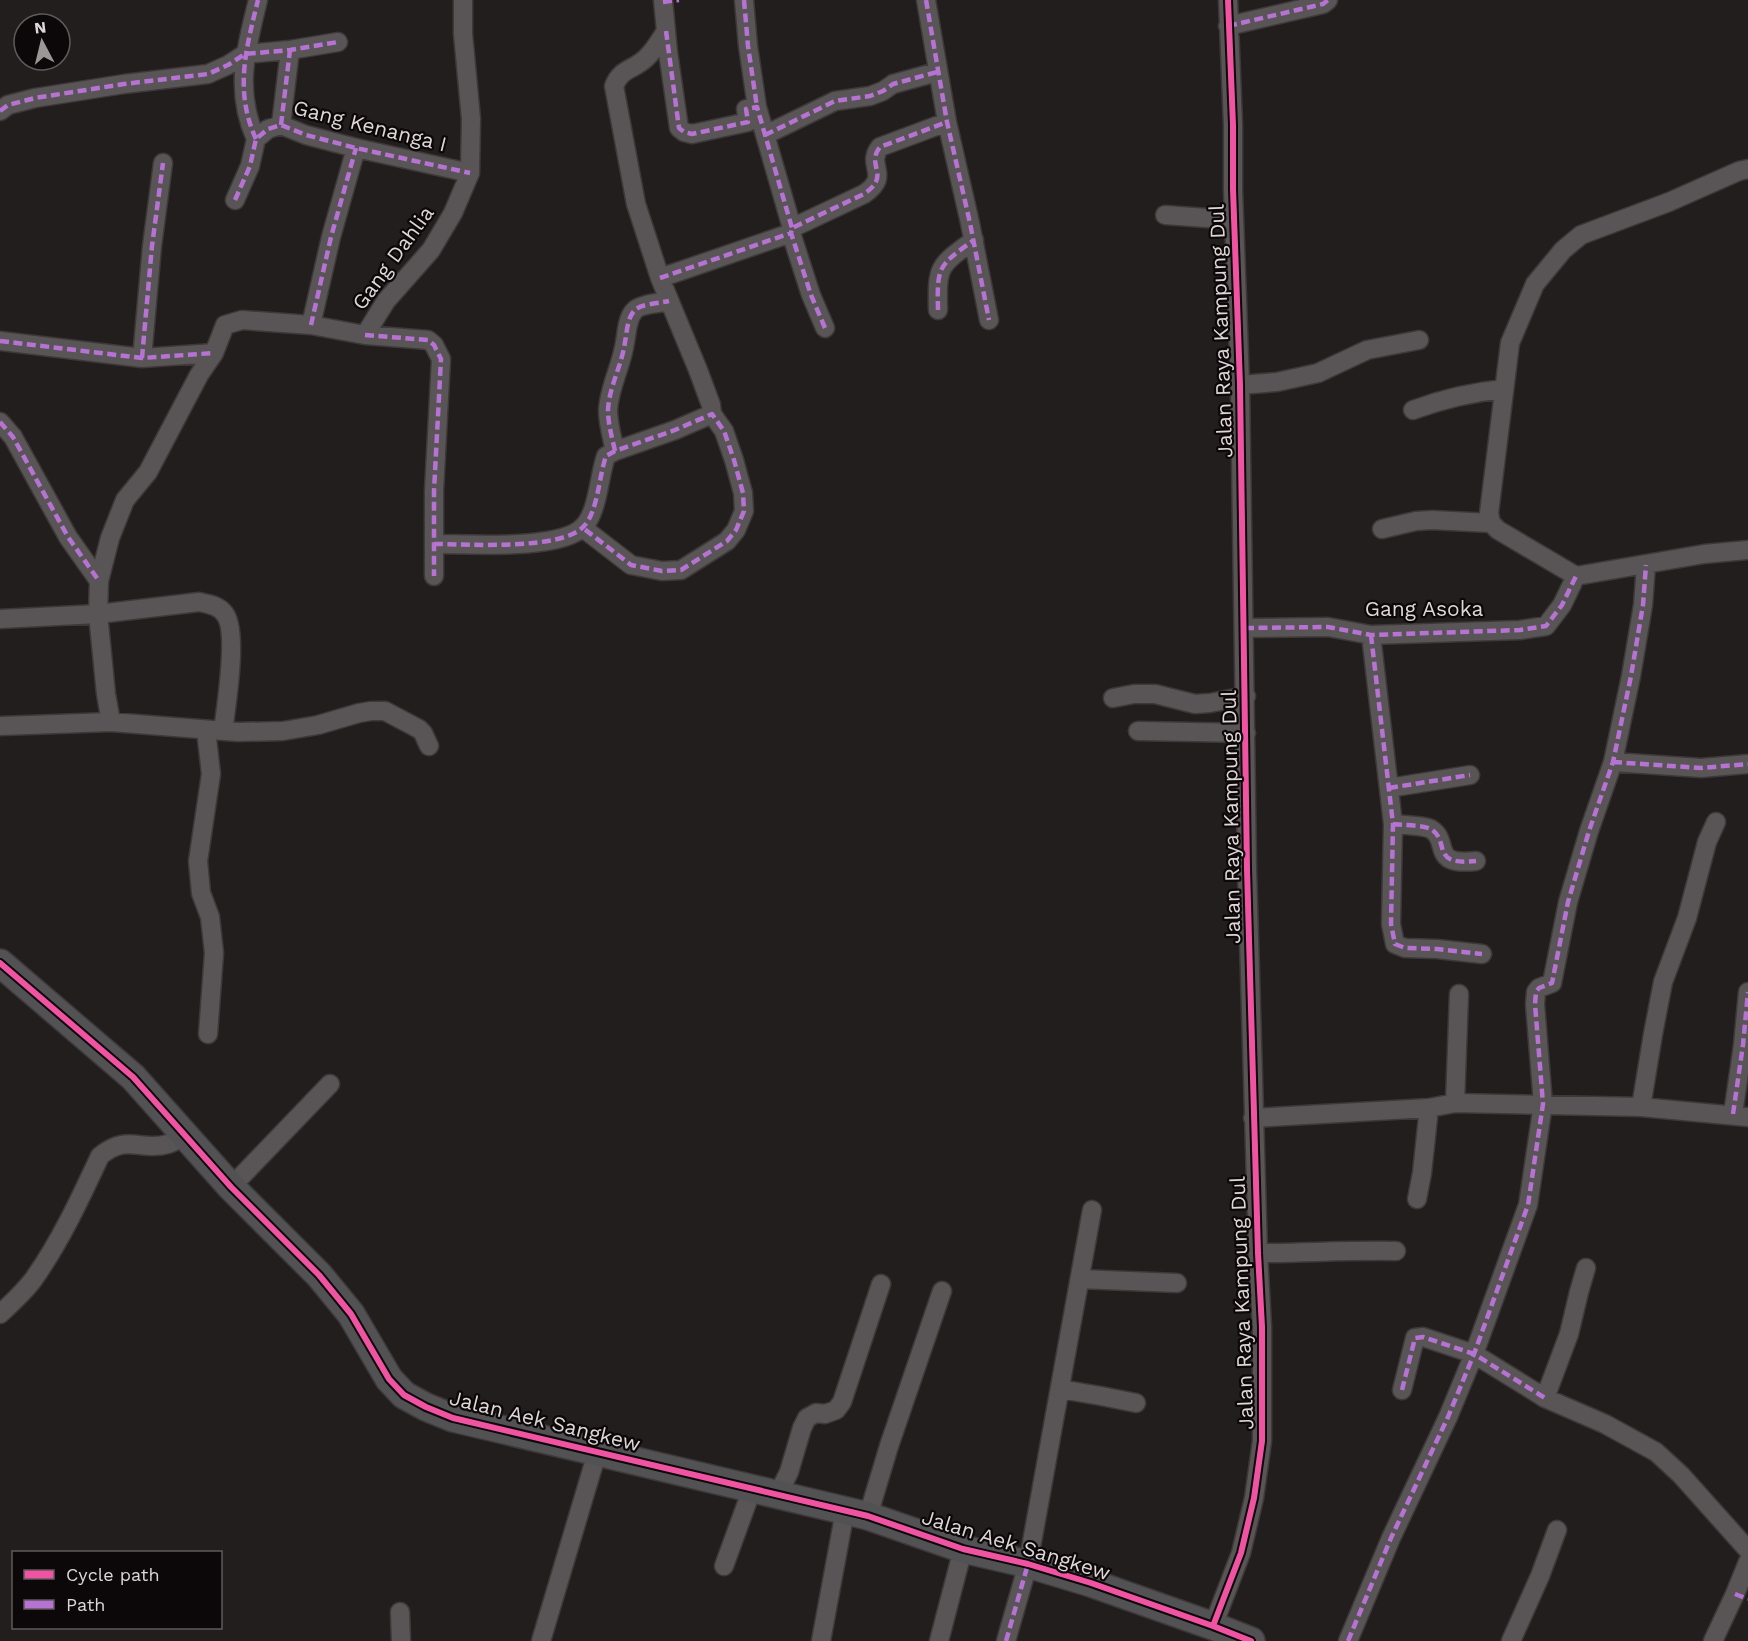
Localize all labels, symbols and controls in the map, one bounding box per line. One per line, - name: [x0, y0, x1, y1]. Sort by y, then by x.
- north arrow: [12, 12, 72, 72]
- text: N: [33, 17, 47, 38]
- street label: Gang Kenanga I: [291, 94, 449, 157]
- street label: Gang Dahlia: [347, 201, 439, 315]
- street label: Jalan Raya Kampung Dul: [1204, 203, 1237, 458]
- street label: Gang Asoka: [1365, 596, 1483, 621]
- street label: Jalan Raya Kampung Dul: [1216, 689, 1245, 944]
- street label: Jalan Raya Kampung Dul: [1225, 1175, 1258, 1430]
- street label: Jalan Aek Sangkew: [447, 1385, 643, 1456]
- street label: Jalan Aek Sangkew: [919, 1504, 1113, 1585]
- legend: [12, 1551, 222, 1629]
- text: Cycle path: [66, 1564, 160, 1585]
- text: Path: [66, 1594, 106, 1615]

